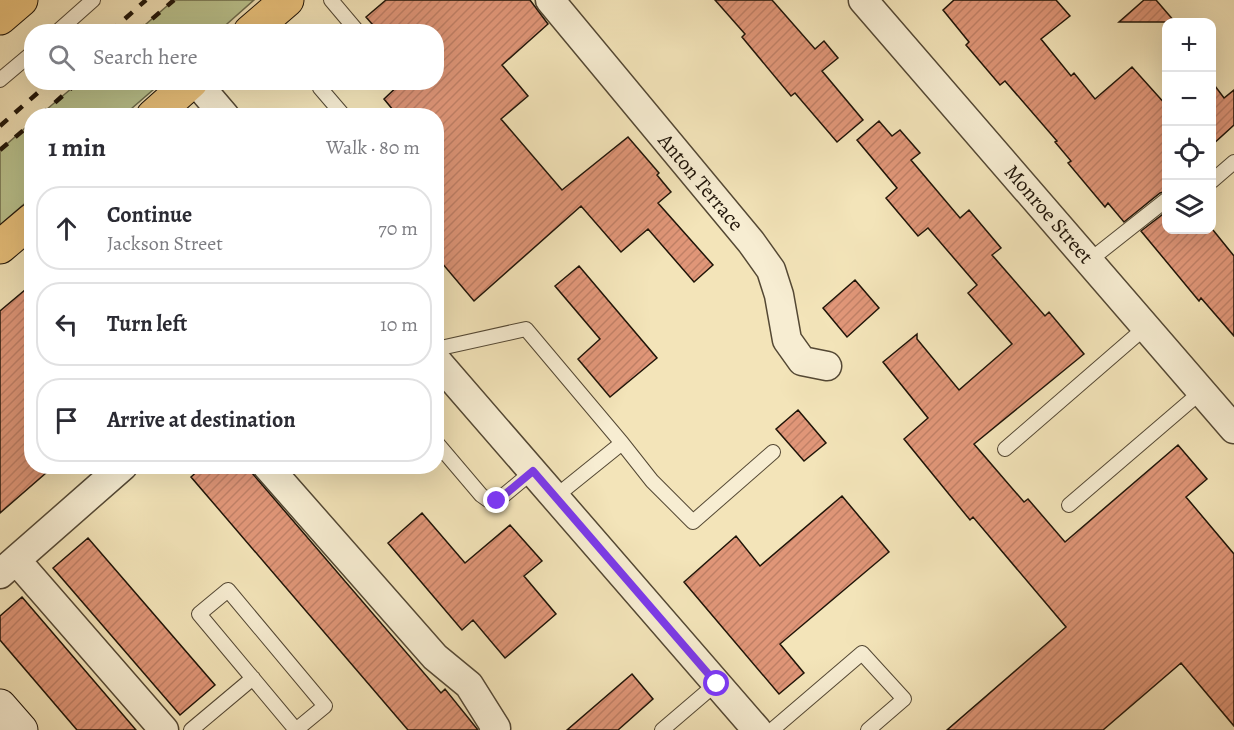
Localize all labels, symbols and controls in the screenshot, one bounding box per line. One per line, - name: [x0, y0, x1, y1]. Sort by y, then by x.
- map controls: [1162, 18, 1216, 234]
- button: +: [1162, 18, 1216, 72]
- search box: [24, 24, 444, 90]
- icon: search: [45, 41, 78, 74]
- text: Search here: [93, 42, 198, 72]
- button: −: [1162, 72, 1216, 126]
- street label: Anton Terrace: [651, 126, 750, 237]
- button: locate: [1162, 126, 1216, 180]
- text: 1 min: [48, 130, 106, 165]
- text: Walk · 80 m: [326, 134, 420, 161]
- street label: Monroe Street: [998, 158, 1100, 270]
- button: layers: [1162, 180, 1216, 234]
- text: Continue: [107, 200, 192, 230]
- icon: ahead: [50, 212, 83, 245]
- text: 70 m: [378, 215, 418, 242]
- text: Jackson Street: [107, 230, 223, 257]
- icon: left: [50, 308, 83, 341]
- text: Turn left: [107, 309, 187, 339]
- text: 10 m: [380, 311, 418, 338]
- icon: arrive: [50, 404, 83, 437]
- text: Arrive at destination: [107, 405, 296, 435]
- route end: [483, 487, 509, 513]
- route start: [703, 670, 729, 696]

